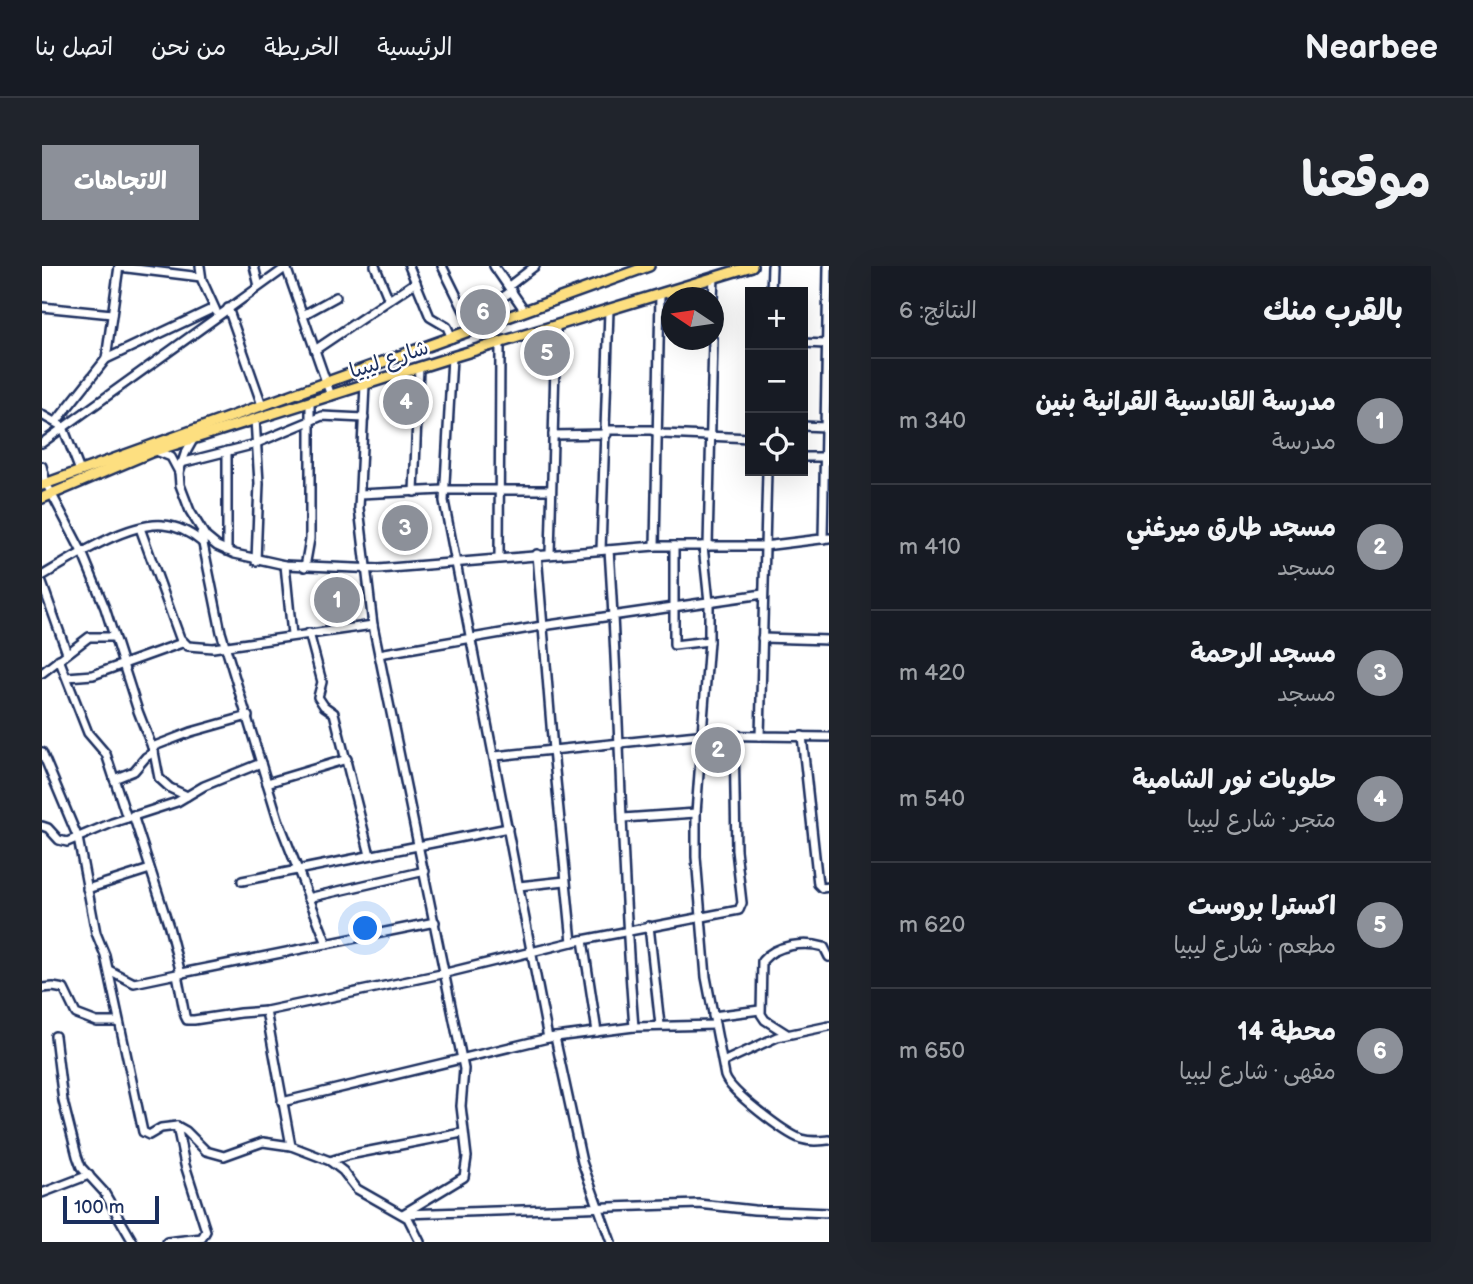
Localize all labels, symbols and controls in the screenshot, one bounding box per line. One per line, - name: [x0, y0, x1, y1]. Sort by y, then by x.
- text: Nearbee: [1305, 28, 1438, 68]
- text: اتصل بنا: [35, 33, 113, 62]
- text: من نحن: [151, 33, 226, 62]
- text: الخريطة: [264, 33, 339, 62]
- text: الرئيسية: [377, 33, 453, 62]
- button: الاتجاهات: [42, 145, 199, 220]
- text: موقعنا: [1301, 152, 1431, 211]
- pin: 6: [460, 286, 506, 338]
- north arrow: [661, 287, 724, 350]
- map controls: [745, 287, 808, 476]
- button: +: [745, 287, 808, 350]
- text: بالقرب منك: [1263, 293, 1403, 329]
- text: النتائج: 6: [899, 297, 977, 325]
- pin: 5: [524, 327, 570, 379]
- street label: شارع ليبيا: [346, 335, 432, 386]
- button: −: [745, 350, 808, 413]
- pin: 4: [383, 376, 429, 428]
- text: مدرسة القادسية القرانية بنين: [1035, 387, 1336, 418]
- text: 340 m: [899, 407, 966, 435]
- text: 1: [1375, 407, 1385, 435]
- button: locate: [745, 413, 808, 476]
- text: مدرسة: [1272, 428, 1336, 456]
- pin: 3: [382, 502, 428, 554]
- text: مسجد طارق ميرغني: [1126, 513, 1336, 544]
- text: 410 m: [899, 533, 961, 561]
- text: 2: [1373, 533, 1387, 561]
- text: مسجد: [1277, 554, 1336, 582]
- pin: 1: [314, 574, 360, 626]
- text: مسجد الرحمة: [1190, 639, 1336, 670]
- text: 420 m: [899, 659, 965, 687]
- text: 3: [1373, 659, 1387, 687]
- text: مسجد: [1277, 680, 1336, 708]
- pin: 2: [695, 724, 741, 776]
- text: حلويات نور الشامية: [1132, 765, 1336, 796]
- text: 540 m: [899, 785, 965, 813]
- text: 4: [1373, 785, 1387, 813]
- text: متجر · شارع ليبيا: [1187, 806, 1336, 834]
- text: اكسترا بروست: [1188, 891, 1336, 922]
- your location: [348, 911, 382, 945]
- text: 620 m: [899, 911, 965, 939]
- text: 5: [1373, 911, 1387, 939]
- text: مطعم · شارع ليبيا: [1173, 932, 1336, 960]
- text: محطة 14: [1237, 1017, 1336, 1048]
- text: 650 m: [899, 1037, 965, 1065]
- text: 6: [1373, 1037, 1387, 1065]
- text: مقهى · شارع ليبيا: [1179, 1058, 1336, 1086]
- scale bar: [63, 1193, 159, 1225]
- text: 100 m: [74, 1196, 125, 1219]

